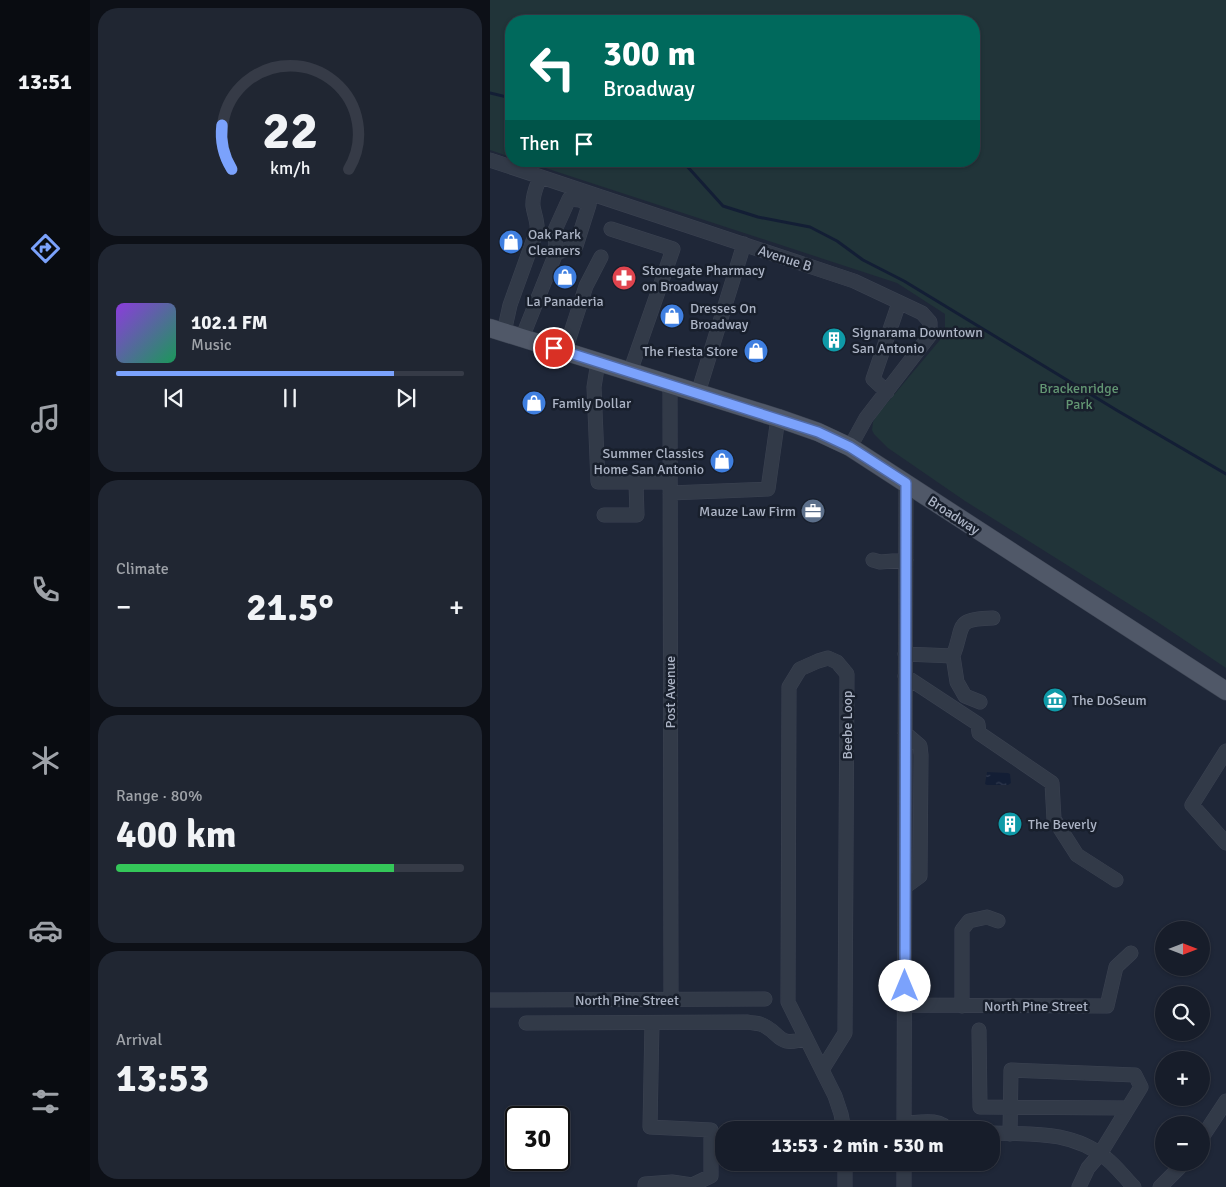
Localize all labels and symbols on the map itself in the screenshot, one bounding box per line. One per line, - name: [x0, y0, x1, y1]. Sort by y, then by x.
- place label: Oak Park Cleaners: [528, 226, 581, 259]
- shop icon: Oak Park Cleaners: [498, 229, 524, 255]
- street label: Avenue B: [756, 242, 814, 275]
- place label: Stonegate Pharmacy on Broadway: [642, 262, 765, 295]
- shop icon: La Panaderia: [552, 264, 578, 290]
- pharmacy icon: Stonegate Pharmacy on Broadway: [611, 265, 637, 291]
- place label: La Panaderia: [526, 293, 604, 310]
- place label: Dresses On Broadway: [690, 300, 756, 333]
- shop icon: Dresses On Broadway: [659, 303, 685, 329]
- place label: Signarama Downtown San Antonio: [852, 324, 983, 357]
- pin: [533, 327, 575, 369]
- building icon: Signarama Downtown San Antonio: [821, 327, 847, 353]
- shop icon: The Fiesta Store: [743, 338, 769, 364]
- place label: The Fiesta Store: [642, 343, 738, 360]
- park label: Brackenridge Park: [1039, 380, 1119, 413]
- shop icon: Family Dollar: [521, 390, 547, 416]
- place label: Family Dollar: [552, 395, 632, 412]
- place label: Summer Classics Home San Antonio: [593, 445, 704, 478]
- shop icon: Summer Classics Home San Antonio: [709, 448, 735, 474]
- street label: Broadway: [925, 492, 983, 539]
- office icon: Mauze Law Firm: [800, 498, 826, 524]
- place label: Mauze Law Firm: [699, 503, 796, 520]
- street label: Post Avenue: [662, 656, 679, 728]
- museum icon: The DoSeum: [1042, 687, 1068, 713]
- street label: Beebe Loop: [839, 691, 856, 759]
- place label: The DoSeum: [1072, 692, 1147, 709]
- building icon: The Beverly: [997, 811, 1023, 837]
- place label: The Beverly: [1028, 816, 1097, 833]
- north arrow: [1155, 921, 1210, 976]
- position arrow: [878, 959, 930, 1011]
- street label: North Pine Street: [575, 992, 679, 1009]
- street label: North Pine Street: [984, 998, 1088, 1015]
- speed limit sign: 30: [505, 1106, 570, 1171]

